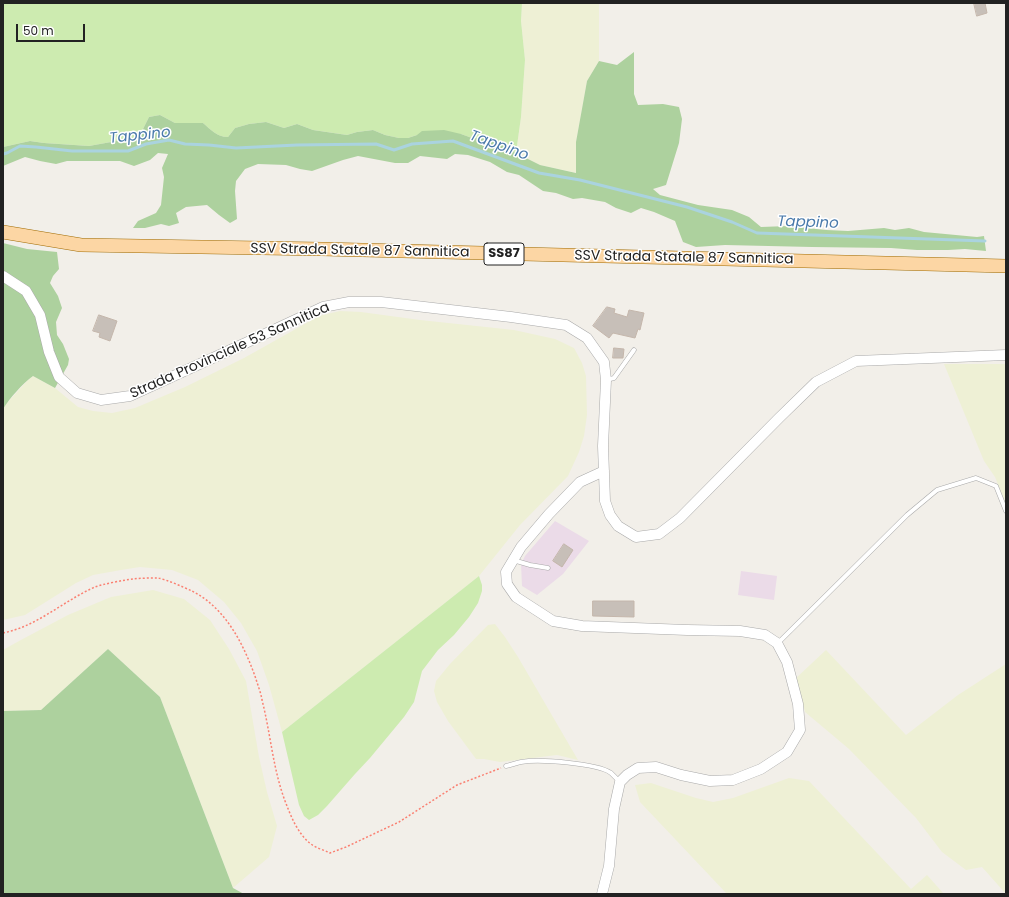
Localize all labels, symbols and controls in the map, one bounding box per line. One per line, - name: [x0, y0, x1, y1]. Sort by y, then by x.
- scale bar: [18, 16, 87, 42]
- text: 50 m: [23, 22, 54, 39]
- water label: Tappino: [109, 124, 171, 148]
- water label: Tappino: [467, 127, 531, 165]
- water label: Tappino: [777, 213, 839, 233]
- street label: SSV Strada Statale 87 Sannitica: [250, 241, 470, 261]
- road number: SS87: [484, 243, 524, 265]
- street label: SSV Strada Statale 87 Sannitica: [574, 248, 794, 268]
- street label: Strada Provinciale 53 Sannitica: [128, 299, 332, 403]

